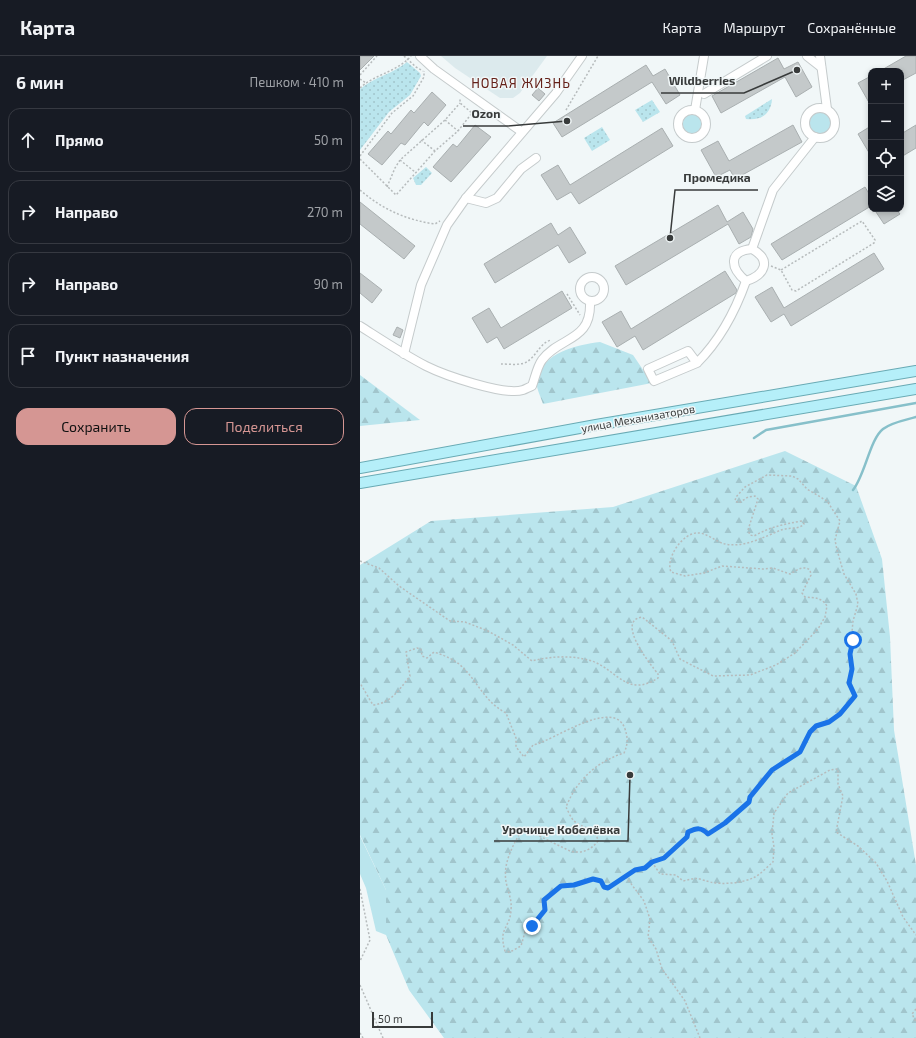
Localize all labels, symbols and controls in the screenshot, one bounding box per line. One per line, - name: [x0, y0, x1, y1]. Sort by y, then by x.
- text: Карта: [20, 16, 75, 39]
- text: Карта: [663, 19, 701, 36]
- text: Маршрут: [723, 19, 785, 36]
- text: Сохранённые: [807, 19, 896, 36]
- map controls: [868, 68, 904, 212]
- button: +: [868, 68, 904, 104]
- callout: Wildberries: [661, 69, 744, 93]
- text: 6 мин: [16, 72, 64, 92]
- text: Wildberries: [669, 73, 735, 87]
- text: Пешком · 410 m: [250, 74, 344, 90]
- district label: НОВАЯ ЖИЗНЬ: [471, 75, 571, 91]
- callout: Ozon: [463, 102, 508, 126]
- button: −: [868, 104, 904, 140]
- text: Ozon: [472, 106, 500, 120]
- icon: ahead: [17, 129, 39, 151]
- text: Прямо: [55, 131, 104, 149]
- text: 50 m: [314, 132, 343, 148]
- button: locate: [868, 140, 904, 176]
- callout: Промедика: [675, 166, 758, 190]
- text: Промедика: [683, 170, 751, 184]
- button: layers: [868, 176, 904, 212]
- icon: right: [17, 201, 39, 223]
- text: Направо: [55, 203, 118, 221]
- text: 270 m: [307, 204, 343, 220]
- icon: right: [17, 273, 39, 295]
- text: Направо: [55, 275, 118, 293]
- text: 90 m: [313, 276, 343, 292]
- icon: arrive: [17, 345, 39, 367]
- text: Пункт назначения: [55, 347, 189, 365]
- street label: улица Механизаторов: [580, 402, 696, 435]
- button: Сохранить: [16, 408, 176, 445]
- button: Поделиться: [184, 408, 344, 445]
- route start: [844, 631, 862, 649]
- callout: Урочище Кобелёвка: [494, 817, 628, 841]
- text: Урочище Кобелёвка: [502, 822, 620, 836]
- route end: [523, 917, 541, 935]
- scale bar: [372, 1010, 433, 1029]
- text: 50 m: [378, 1012, 403, 1025]

